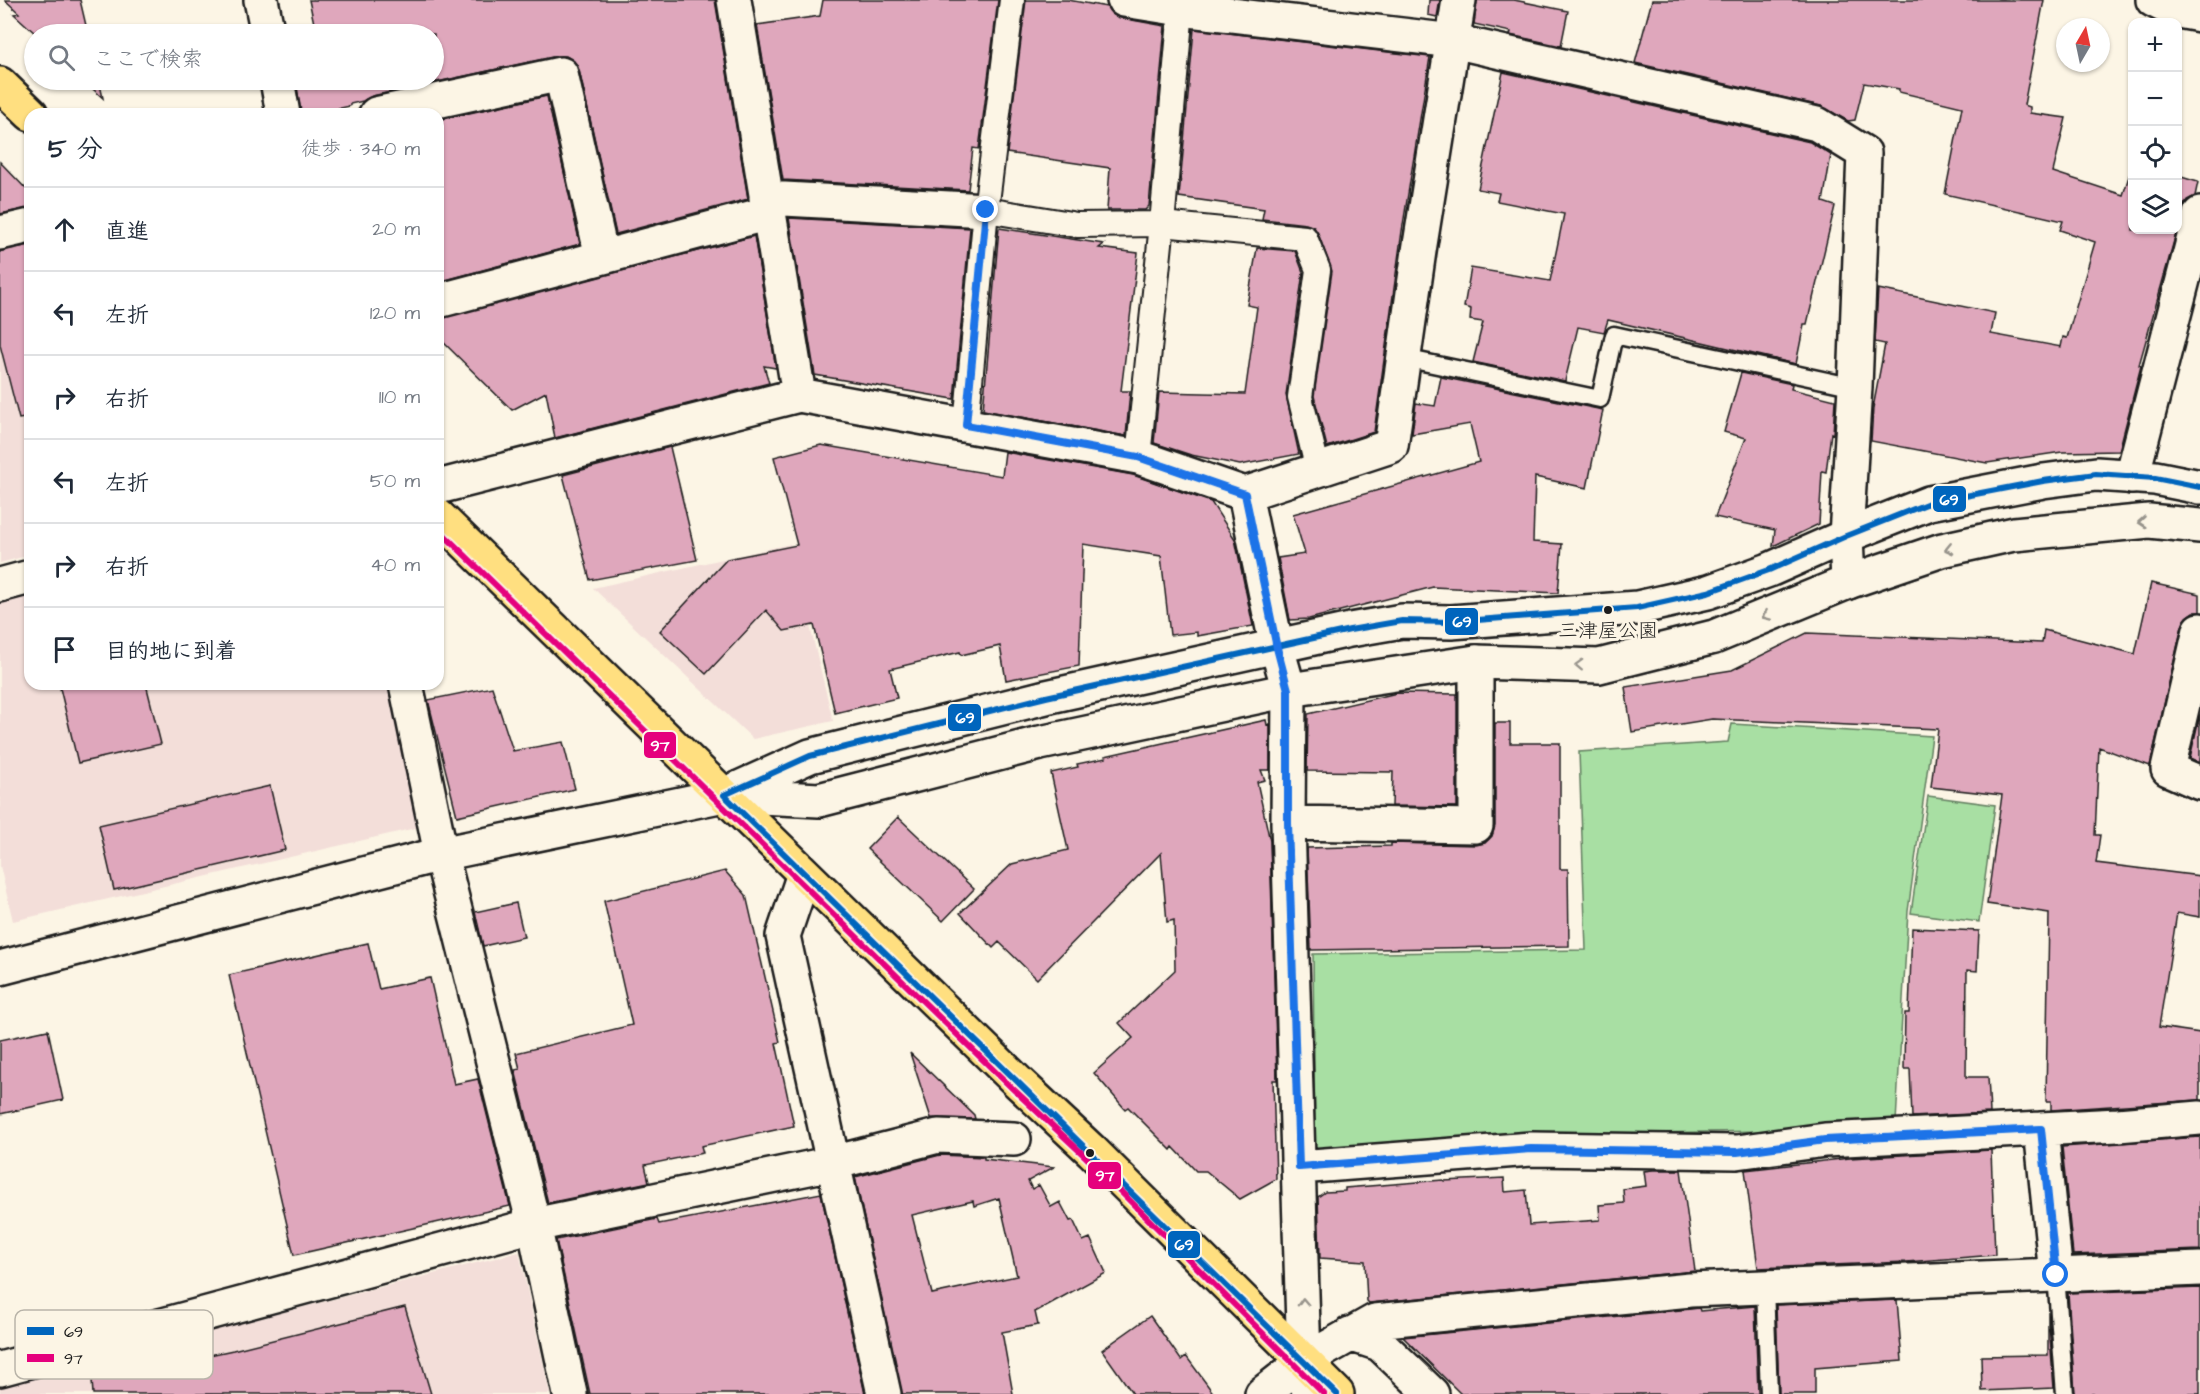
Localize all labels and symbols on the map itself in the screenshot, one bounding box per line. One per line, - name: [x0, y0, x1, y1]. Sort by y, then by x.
- north arrow: [2056, 18, 2110, 72]
- route end: [972, 196, 998, 222]
- line badge: 69: [1932, 485, 1967, 513]
- text: 69: [1939, 489, 1959, 511]
- one-way arrow: [2137, 515, 2146, 528]
- one-way arrow: [1944, 541, 1954, 554]
- marker: 三津屋公園: [1602, 604, 1614, 616]
- line badge: 69: [1444, 607, 1479, 636]
- one-way arrow: [1761, 609, 1772, 621]
- text: 69: [1452, 611, 1472, 633]
- place label: 三津屋公園: [1558, 617, 1658, 645]
- one-way arrow: [1574, 659, 1583, 672]
- line badge: 69: [947, 703, 982, 732]
- text: 69: [955, 707, 975, 729]
- line badge: 97: [643, 731, 677, 759]
- text: 97: [651, 735, 670, 757]
- unlabelled marker: [1084, 1147, 1096, 1159]
- line badge: 97: [1087, 1161, 1122, 1190]
- text: 97: [1096, 1165, 1115, 1187]
- line badge: 69: [1167, 1230, 1201, 1259]
- text: 69: [1174, 1234, 1194, 1256]
- route start: [2042, 1261, 2068, 1287]
- one-way arrow: [1296, 1298, 1309, 1307]
- legend: [15, 1310, 213, 1379]
- text: 69: [64, 1321, 83, 1343]
- text: 97: [64, 1348, 83, 1370]

